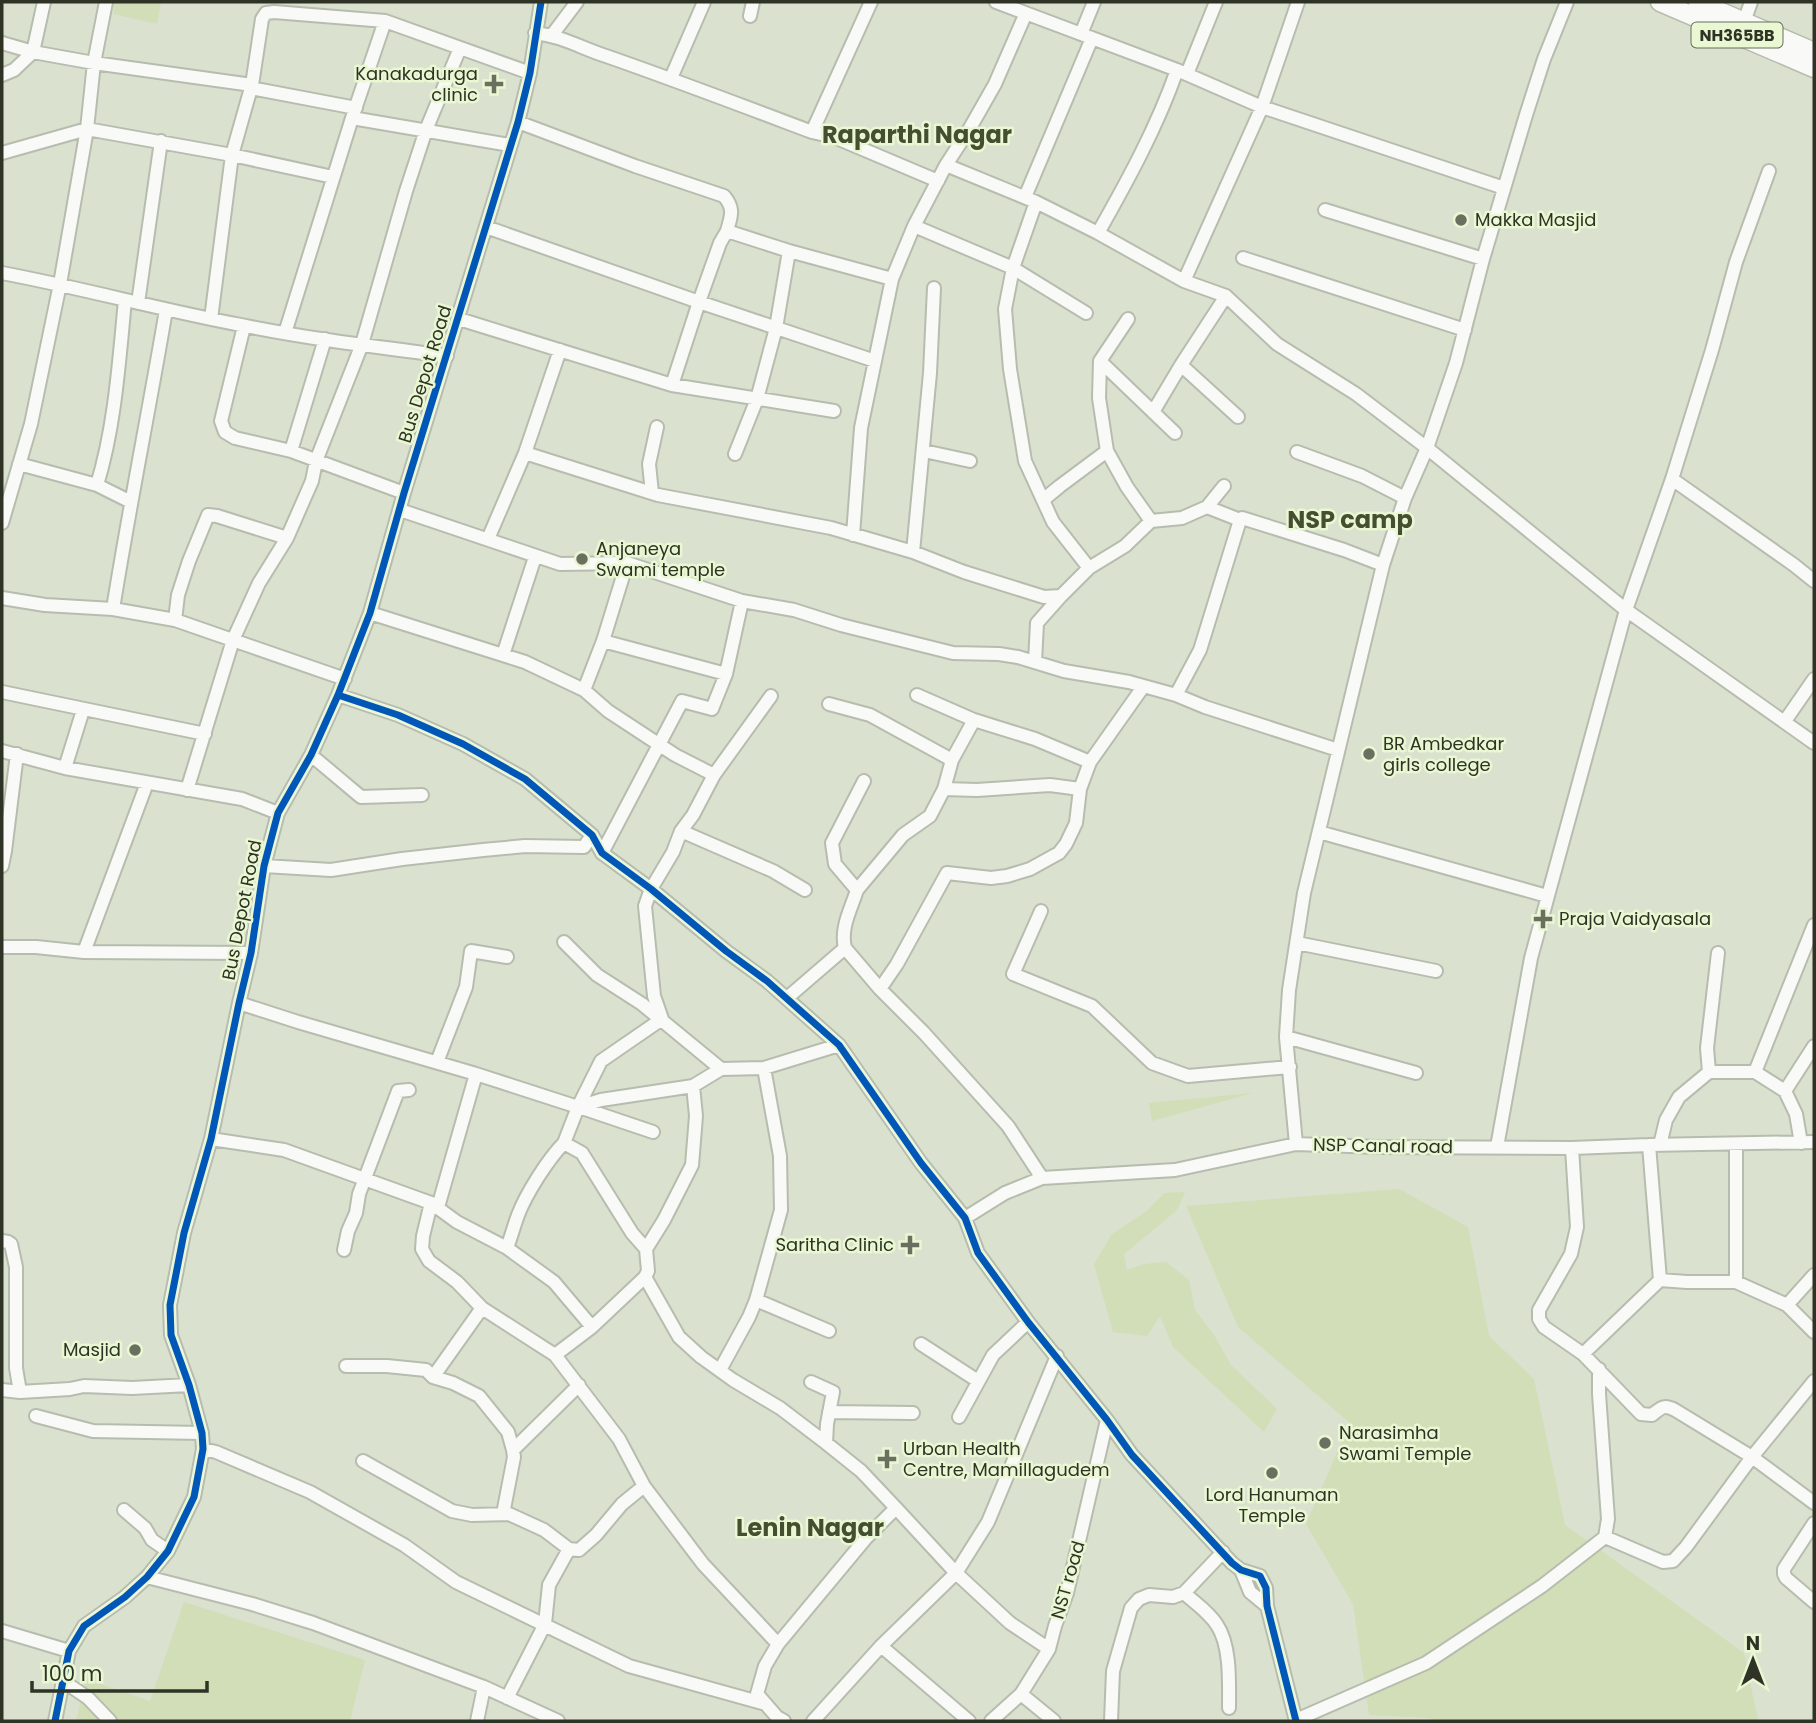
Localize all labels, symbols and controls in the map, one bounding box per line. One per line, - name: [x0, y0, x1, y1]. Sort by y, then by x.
- road number: NH365BB: [1692, 22, 1782, 48]
- place label: Kanakadurga clinic: [355, 61, 478, 107]
- marker: Kanakadurga clinic: [484, 74, 504, 94]
- district label: Raparthi Nagar: [822, 118, 1012, 151]
- place label: Makka Masjid: [1475, 207, 1596, 232]
- marker: Makka Masjid: [1453, 212, 1469, 228]
- street label: Bus Depot Road: [392, 302, 457, 446]
- district label: NSP camp: [1287, 503, 1413, 536]
- place label: Anjaneya Swami temple: [596, 536, 725, 582]
- marker: Anjaneya Swami temple: [574, 551, 590, 567]
- place label: BR Ambedkar girls college: [1383, 731, 1504, 777]
- marker: BR Ambedkar girls college: [1361, 746, 1377, 762]
- street label: Bus Depot Road: [216, 838, 267, 982]
- place label: Praja Vaidyasala: [1559, 906, 1711, 931]
- marker: Praja Vaidyasala: [1533, 909, 1553, 929]
- street label: NSP Canal road: [1313, 1132, 1453, 1159]
- place label: Saritha Clinic: [775, 1232, 894, 1257]
- marker: Saritha Clinic: [900, 1235, 920, 1255]
- place label: Masjid: [63, 1337, 121, 1362]
- marker: Masjid: [127, 1342, 143, 1358]
- place label: Narasimha Swami Temple: [1339, 1420, 1471, 1466]
- marker: Narasimha Swami Temple: [1317, 1435, 1333, 1451]
- place label: Urban Health Centre, Mamillagudem: [903, 1436, 1110, 1482]
- marker: Urban Health Centre, Mamillagudem: [877, 1449, 897, 1469]
- marker: Lord Hanuman Temple: [1264, 1465, 1280, 1481]
- place label: Lord Hanuman Temple: [1206, 1482, 1338, 1528]
- district label: Lenin Nagar: [736, 1511, 884, 1544]
- street label: NST road: [1044, 1538, 1091, 1622]
- north arrow: [1718, 1625, 1788, 1695]
- text: N: [1746, 1630, 1760, 1657]
- scale bar: [32, 1650, 206, 1694]
- text: 100 m: [42, 1659, 102, 1688]

